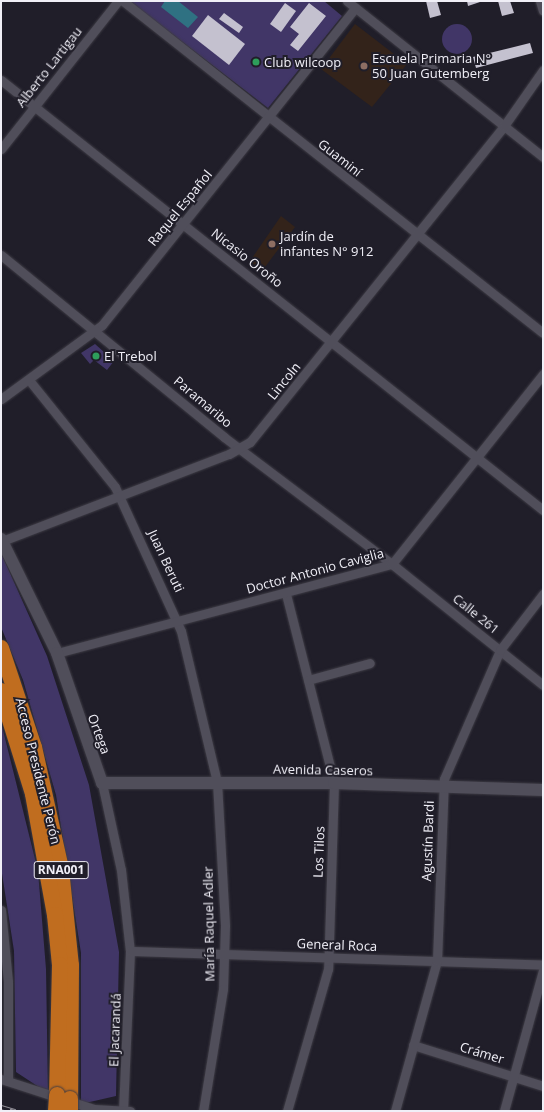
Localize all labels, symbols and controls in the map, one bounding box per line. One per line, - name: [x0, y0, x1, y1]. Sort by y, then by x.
- street label: Alberto Lartigau: [13, 24, 85, 110]
- place label: Escuela Primaria N° 50 Juan Gutemberg: [372, 51, 491, 82]
- place label: Club wilcoop: [264, 54, 341, 70]
- marker: Club wilcoop: [251, 57, 261, 67]
- marker: Escuela Primaria N° 50 Juan Gutemberg: [359, 61, 369, 71]
- street label: Guaminí: [315, 136, 365, 180]
- street label: Raquel Español: [145, 167, 215, 249]
- street label: Nicasio Oroño: [208, 225, 286, 291]
- place label: Jardín de infantes N° 912: [280, 229, 373, 260]
- marker: Jardín de infantes N° 912: [267, 239, 277, 249]
- place label: El Trebol: [104, 348, 157, 364]
- marker: El Trebol: [91, 351, 101, 361]
- street label: Lincoln: [264, 359, 304, 403]
- street label: Paramaribo: [171, 373, 235, 431]
- street label: Juan Beruti: [145, 527, 187, 595]
- street label: Doctor Antonio Caviglia: [245, 545, 385, 597]
- street label: Calle 261: [450, 591, 502, 637]
- street label: Acceso Presidente Perón: [12, 696, 64, 846]
- street label: Ortega: [85, 712, 113, 756]
- street label: Avenida Caseros: [273, 761, 373, 779]
- street label: Agustín Bardi: [419, 800, 437, 882]
- street label: Los Tilos: [310, 826, 328, 878]
- road number: RNA001: [33, 860, 89, 880]
- street label: María Raquel Adler: [200, 866, 218, 982]
- street label: General Roca: [296, 936, 378, 954]
- street label: El Jacarandá: [106, 993, 124, 1067]
- street label: Crámer: [458, 1039, 506, 1067]

